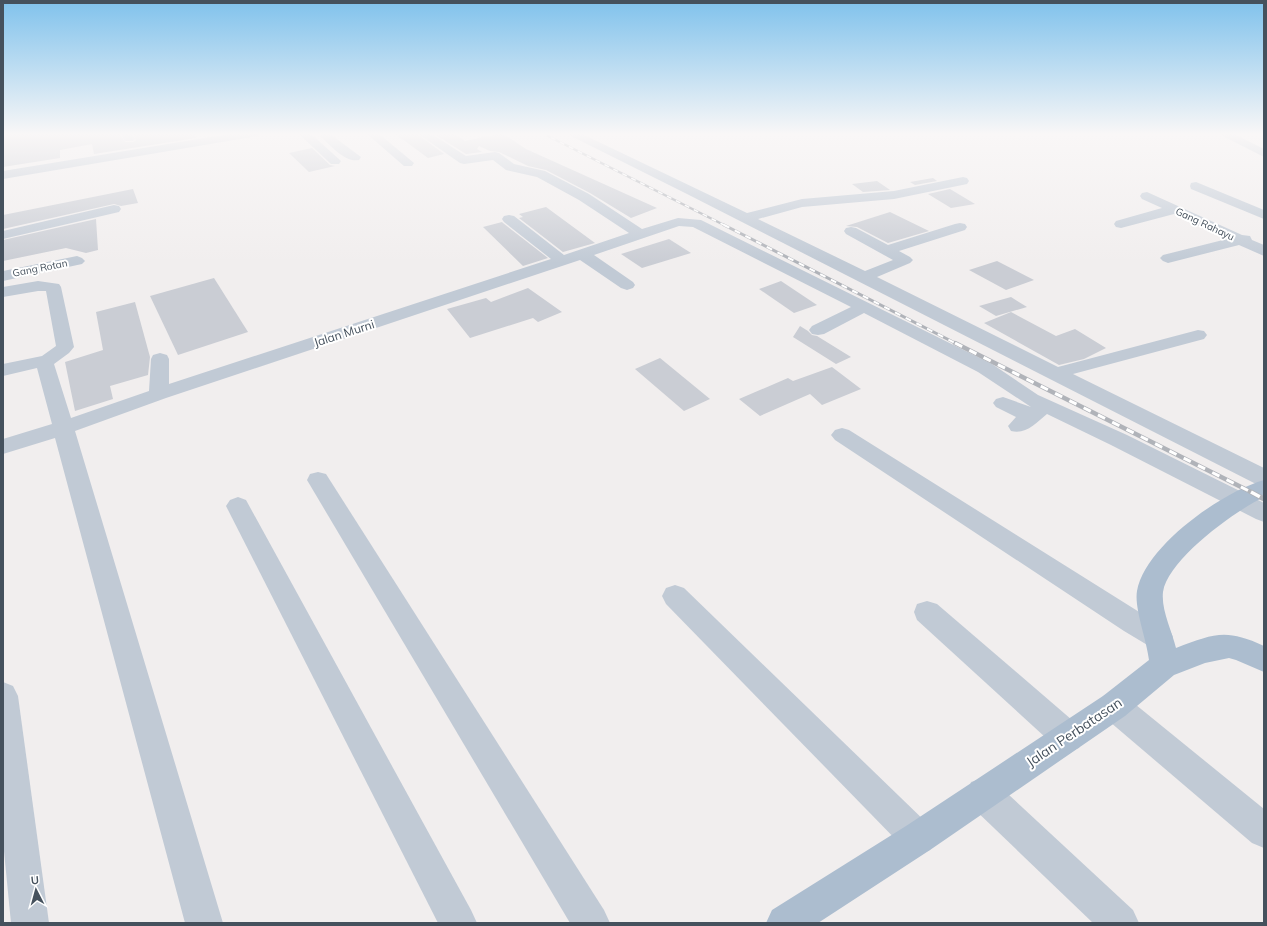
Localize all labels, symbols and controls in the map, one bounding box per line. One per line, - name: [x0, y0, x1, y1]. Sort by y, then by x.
- street label: Gang Rahayu: [1173, 205, 1237, 243]
- street label: Gang Rotan: [11, 256, 69, 280]
- street label: Jalan Murni: [312, 316, 376, 350]
- street label: Jalan Perbatasan: [1023, 693, 1125, 771]
- north arrow: [16, 870, 56, 910]
- text: U: [30, 873, 40, 887]

